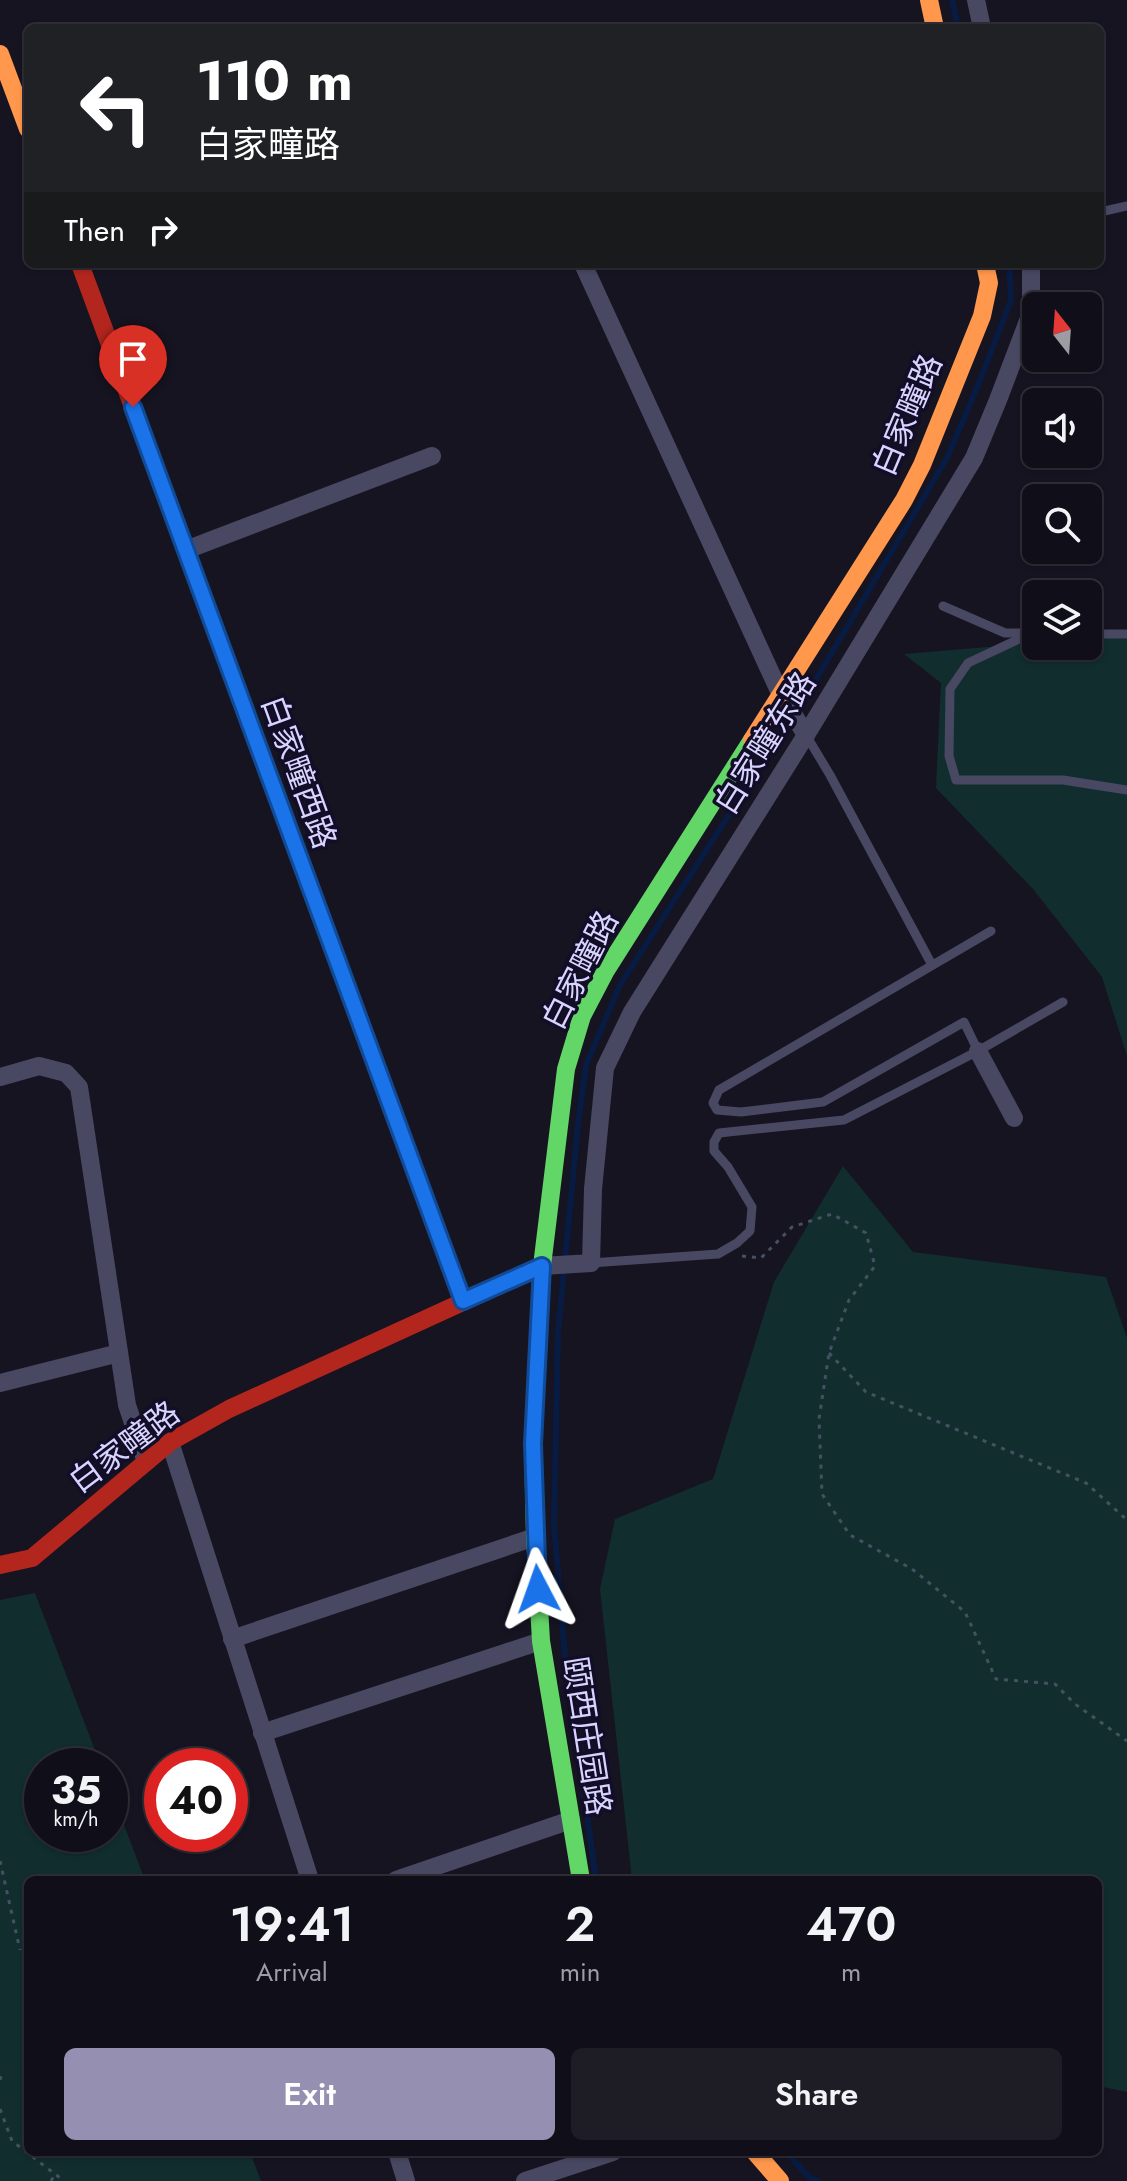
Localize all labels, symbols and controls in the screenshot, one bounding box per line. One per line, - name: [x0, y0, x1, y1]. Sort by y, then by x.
- text: 110 m: [196, 40, 353, 121]
- icon: left: [64, 56, 168, 160]
- text: 白家疃路: [196, 118, 340, 170]
- icon: right: [141, 208, 185, 252]
- text: Then: [64, 209, 125, 252]
- north arrow: [1022, 292, 1102, 372]
- map controls: [1022, 292, 1102, 660]
- pin: [99, 325, 167, 407]
- icon: arrive: [111, 337, 155, 381]
- street label: 白家疃路: [861, 347, 953, 483]
- button: sound: [1022, 388, 1102, 468]
- button: search: [1022, 484, 1102, 564]
- button: layers: [1022, 580, 1102, 660]
- street label: 白家疃东路: [703, 663, 827, 823]
- street label: 白家疃西路: [250, 689, 348, 855]
- street label: 白家疃路: [530, 903, 630, 1037]
- street label: 白家疃路: [59, 1390, 189, 1504]
- position arrow: [496, 1547, 580, 1631]
- street label: 颐西庄园路: [552, 1653, 622, 1819]
- speed limit sign: 40: [144, 1748, 248, 1852]
- text: 35: [51, 1761, 101, 1819]
- text: km/h: [53, 1805, 99, 1834]
- text: 19:41: [230, 1890, 354, 1959]
- text: 2: [565, 1890, 595, 1959]
- text: 470: [806, 1890, 896, 1959]
- text: Arrival: [256, 1953, 328, 1991]
- text: min: [560, 1953, 601, 1991]
- text: m: [841, 1953, 861, 1991]
- button: Exit: [64, 2048, 555, 2140]
- button: Share: [571, 2048, 1062, 2140]

